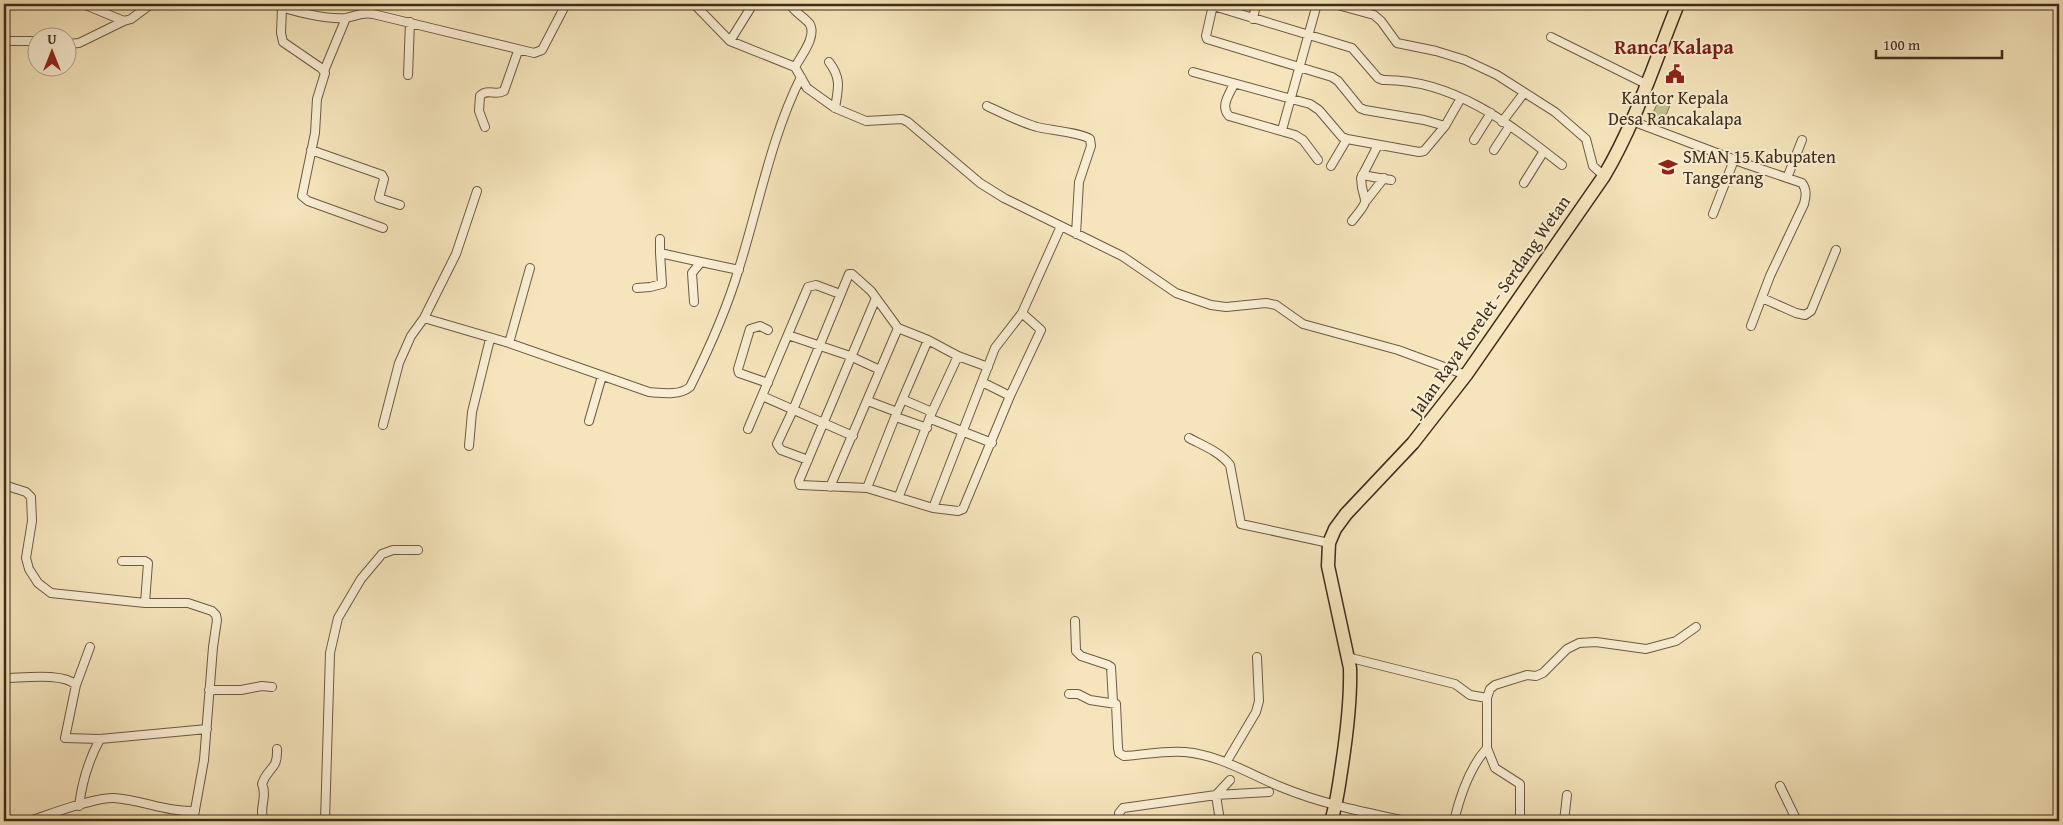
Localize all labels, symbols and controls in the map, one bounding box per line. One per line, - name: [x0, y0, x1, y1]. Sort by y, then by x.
- north arrow: [28, 28, 78, 78]
- scale bar: [1876, 28, 2002, 60]
- text: U: [47, 29, 57, 49]
- district label: Ranca Kalapa: [1614, 32, 1734, 61]
- text: 100 m: [1883, 34, 1921, 55]
- public building icon: Kantor Kepala Desa Rancakalapa: [1664, 63, 1686, 85]
- place label: Kantor Kepala Desa Rancakalapa: [1608, 84, 1742, 132]
- place label: SMAN 15 Kabupaten Tangerang: [1683, 143, 1836, 191]
- school or university icon: SMAN 15 Kabupaten Tangerang: [1657, 156, 1679, 178]
- street label: Jalan Raya Korelet - Serdang Wetan: [1401, 189, 1577, 424]

